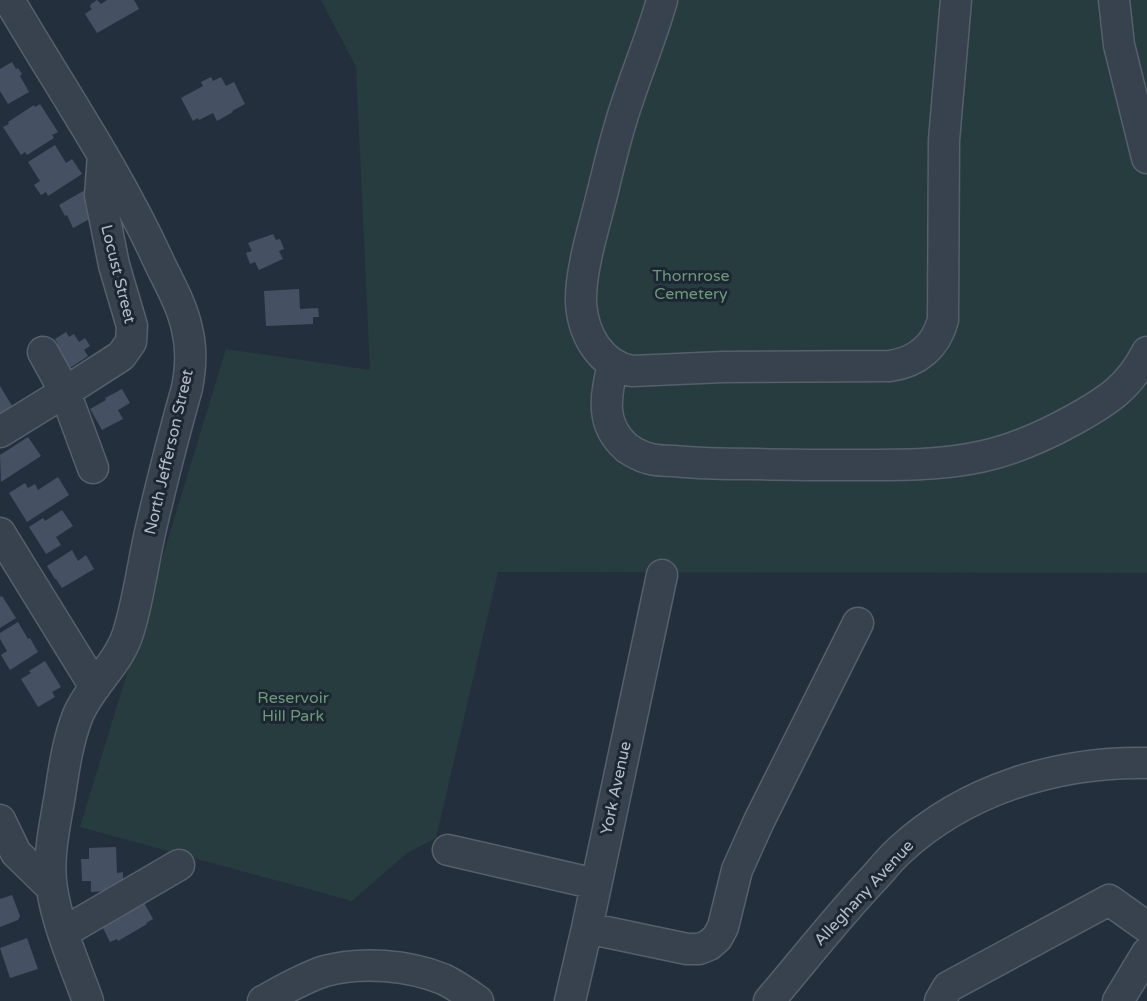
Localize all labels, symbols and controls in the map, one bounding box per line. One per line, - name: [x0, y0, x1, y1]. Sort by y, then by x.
- street label: Locust Street: [96, 223, 140, 325]
- park label: Thornrose Cemetery: [652, 266, 730, 304]
- street label: North Jefferson Street: [140, 367, 198, 537]
- park label: Reservoir Hill Park: [257, 688, 330, 726]
- street label: York Avenue: [596, 739, 636, 837]
- street label: Alleghany Avenue: [810, 836, 918, 950]

